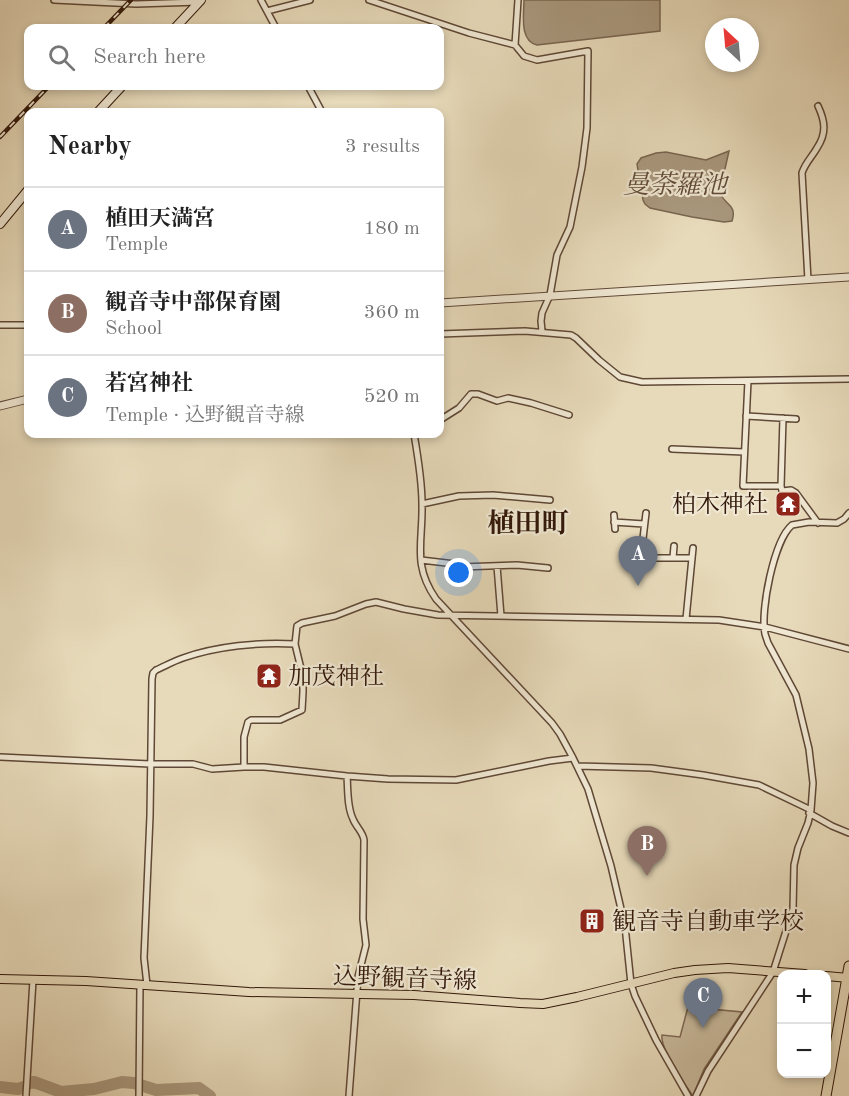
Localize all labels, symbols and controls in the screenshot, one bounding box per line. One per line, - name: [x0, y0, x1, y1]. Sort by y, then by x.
- north arrow: [705, 18, 759, 72]
- search box: [24, 24, 444, 90]
- icon: search: [45, 41, 78, 74]
- text: Search here: [93, 46, 206, 68]
- text: Nearby: [48, 134, 132, 160]
- text: 3 results: [345, 137, 420, 157]
- water label: 曼荼羅池: [623, 171, 730, 199]
- text: 植田天満宮: [105, 208, 215, 230]
- text: A: [60, 219, 75, 239]
- text: 180 m: [364, 219, 420, 239]
- text: Temple: [105, 235, 168, 255]
- text: 観音寺中部保育園: [105, 292, 281, 314]
- text: B: [60, 303, 75, 323]
- text: 360 m: [364, 303, 420, 323]
- text: School: [105, 319, 162, 339]
- text: 若宮神社: [105, 373, 193, 395]
- text: C: [61, 387, 74, 407]
- text: 520 m: [364, 387, 420, 407]
- text: Temple · 込野観音寺線: [105, 406, 305, 426]
- temple icon: 柏木神社: [773, 489, 803, 519]
- place label: 柏木神社: [672, 491, 768, 518]
- district label: 植田町: [488, 509, 569, 538]
- pin: A: [618, 536, 658, 586]
- your location: [444, 558, 473, 587]
- temple icon: 加茂神社: [254, 661, 284, 691]
- place label: 加茂神社: [288, 663, 384, 690]
- pin: B: [628, 826, 666, 876]
- building icon: 観音寺自動車学校: [577, 906, 607, 936]
- place label: 観音寺自動車学校: [612, 908, 804, 935]
- street label: 込野観音寺線: [333, 962, 477, 995]
- map controls: [777, 970, 831, 1078]
- button: +: [777, 970, 831, 1024]
- pin: C: [684, 978, 722, 1028]
- button: −: [777, 1024, 831, 1078]

